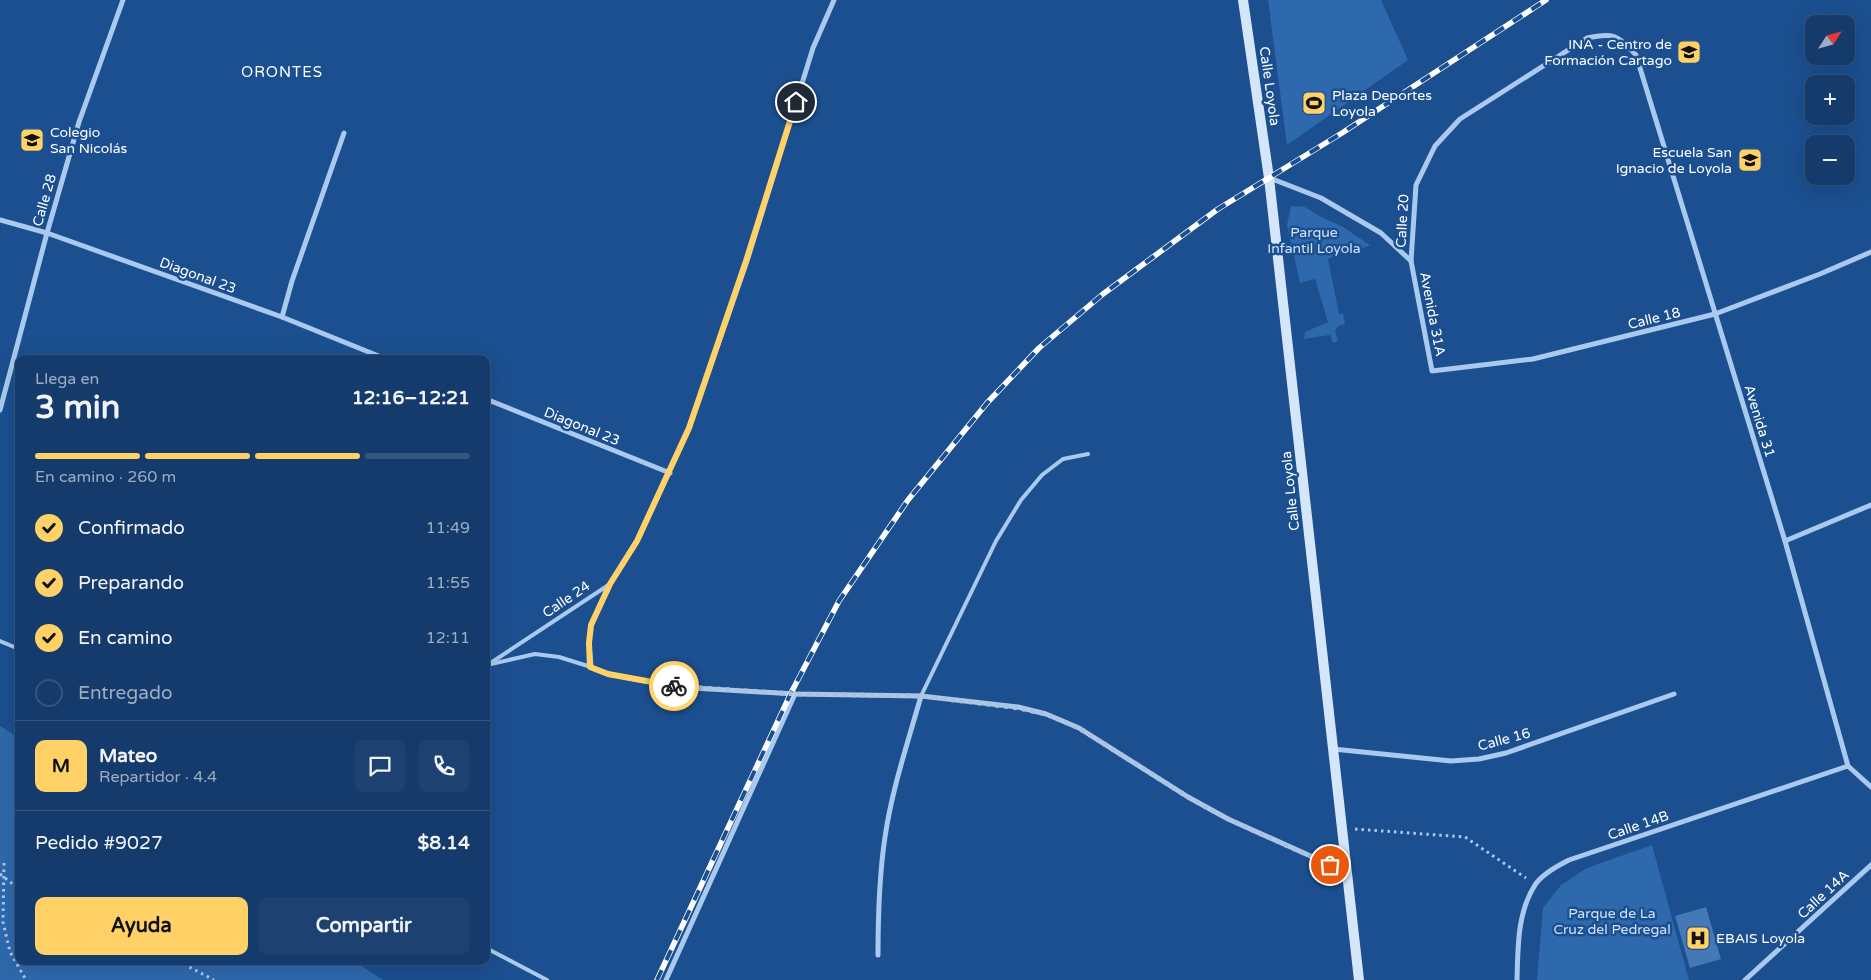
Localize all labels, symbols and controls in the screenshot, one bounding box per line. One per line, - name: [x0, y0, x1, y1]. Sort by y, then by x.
- north arrow: [1805, 15, 1855, 65]
- map controls: [1805, 15, 1855, 185]
- place label: INA - Centro de Formación Cartago: [1544, 36, 1672, 69]
- school or university icon: INA - Centro de Formación Cartago: [1676, 39, 1702, 65]
- street label: Calle Loyola: [1256, 45, 1283, 127]
- district label: ORONTES: [241, 63, 323, 81]
- button: +: [1805, 75, 1855, 125]
- pin: [775, 81, 817, 123]
- place label: Plaza Deportes Loyola: [1332, 87, 1432, 120]
- icon: home: [782, 88, 810, 116]
- sports icon: Plaza Deportes Loyola: [1301, 90, 1327, 116]
- place label: Colegio San Nicolás: [50, 124, 128, 157]
- school or university icon: Colegio San Nicolás: [19, 127, 45, 153]
- button: −: [1805, 135, 1855, 185]
- place label: Escuela San Ignacio de Loyola: [1616, 144, 1732, 177]
- school or university icon: Escuela San Ignacio de Loyola: [1737, 147, 1763, 173]
- street label: Calle 28: [29, 172, 60, 228]
- street label: Calle 20: [1393, 194, 1412, 248]
- park label: Parque Infantil Loyola: [1267, 224, 1361, 257]
- street label: Diagonal 23: [157, 254, 238, 297]
- street label: Avenida 31A: [1416, 270, 1449, 358]
- street label: Calle 18: [1626, 304, 1682, 333]
- text: Llega en: [35, 369, 99, 389]
- street label: Avenida 31: [1740, 383, 1779, 460]
- text: 12:16–12:21: [352, 387, 470, 409]
- text: 3 min: [35, 389, 120, 427]
- street label: Diagonal 23: [541, 404, 622, 449]
- street label: Calle Loyola: [1278, 450, 1303, 532]
- text: En camino · 260 m: [35, 467, 176, 487]
- icon: check: [35, 514, 63, 542]
- text: Confirmado: [78, 517, 185, 539]
- text: 11:49: [426, 518, 470, 538]
- icon: check: [35, 569, 63, 597]
- text: Preparando: [78, 572, 184, 594]
- text: 11:55: [426, 573, 470, 593]
- street label: Calle 24: [539, 577, 593, 621]
- icon: check: [35, 624, 63, 652]
- text: En camino: [78, 627, 173, 649]
- text: 12:11: [426, 628, 470, 648]
- courier: [649, 661, 699, 711]
- icon: bike: [660, 672, 688, 700]
- text: Entregado: [78, 682, 173, 704]
- street label: Calle 16: [1476, 724, 1532, 755]
- button: chat: [354, 740, 406, 792]
- button: phone: [418, 740, 470, 792]
- text: Mateo: [99, 745, 157, 767]
- text: M: [52, 755, 70, 777]
- text: Repartidor · 4.4: [99, 767, 217, 787]
- street label: Calle 14B: [1605, 807, 1671, 844]
- text: Pedido #9027: [35, 832, 163, 854]
- text: $8.14: [418, 832, 470, 854]
- pin: [1309, 844, 1351, 886]
- icon: bag: [1316, 851, 1344, 879]
- street label: Calle 14A: [1794, 866, 1853, 922]
- button: Ayuda: [35, 897, 248, 955]
- button: Compartir: [258, 897, 470, 955]
- park label: Parque de La Cruz del Pedregal: [1553, 905, 1671, 938]
- hospital icon: EBAIS Loyola: [1685, 925, 1711, 951]
- place label: EBAIS Loyola: [1716, 930, 1805, 947]

